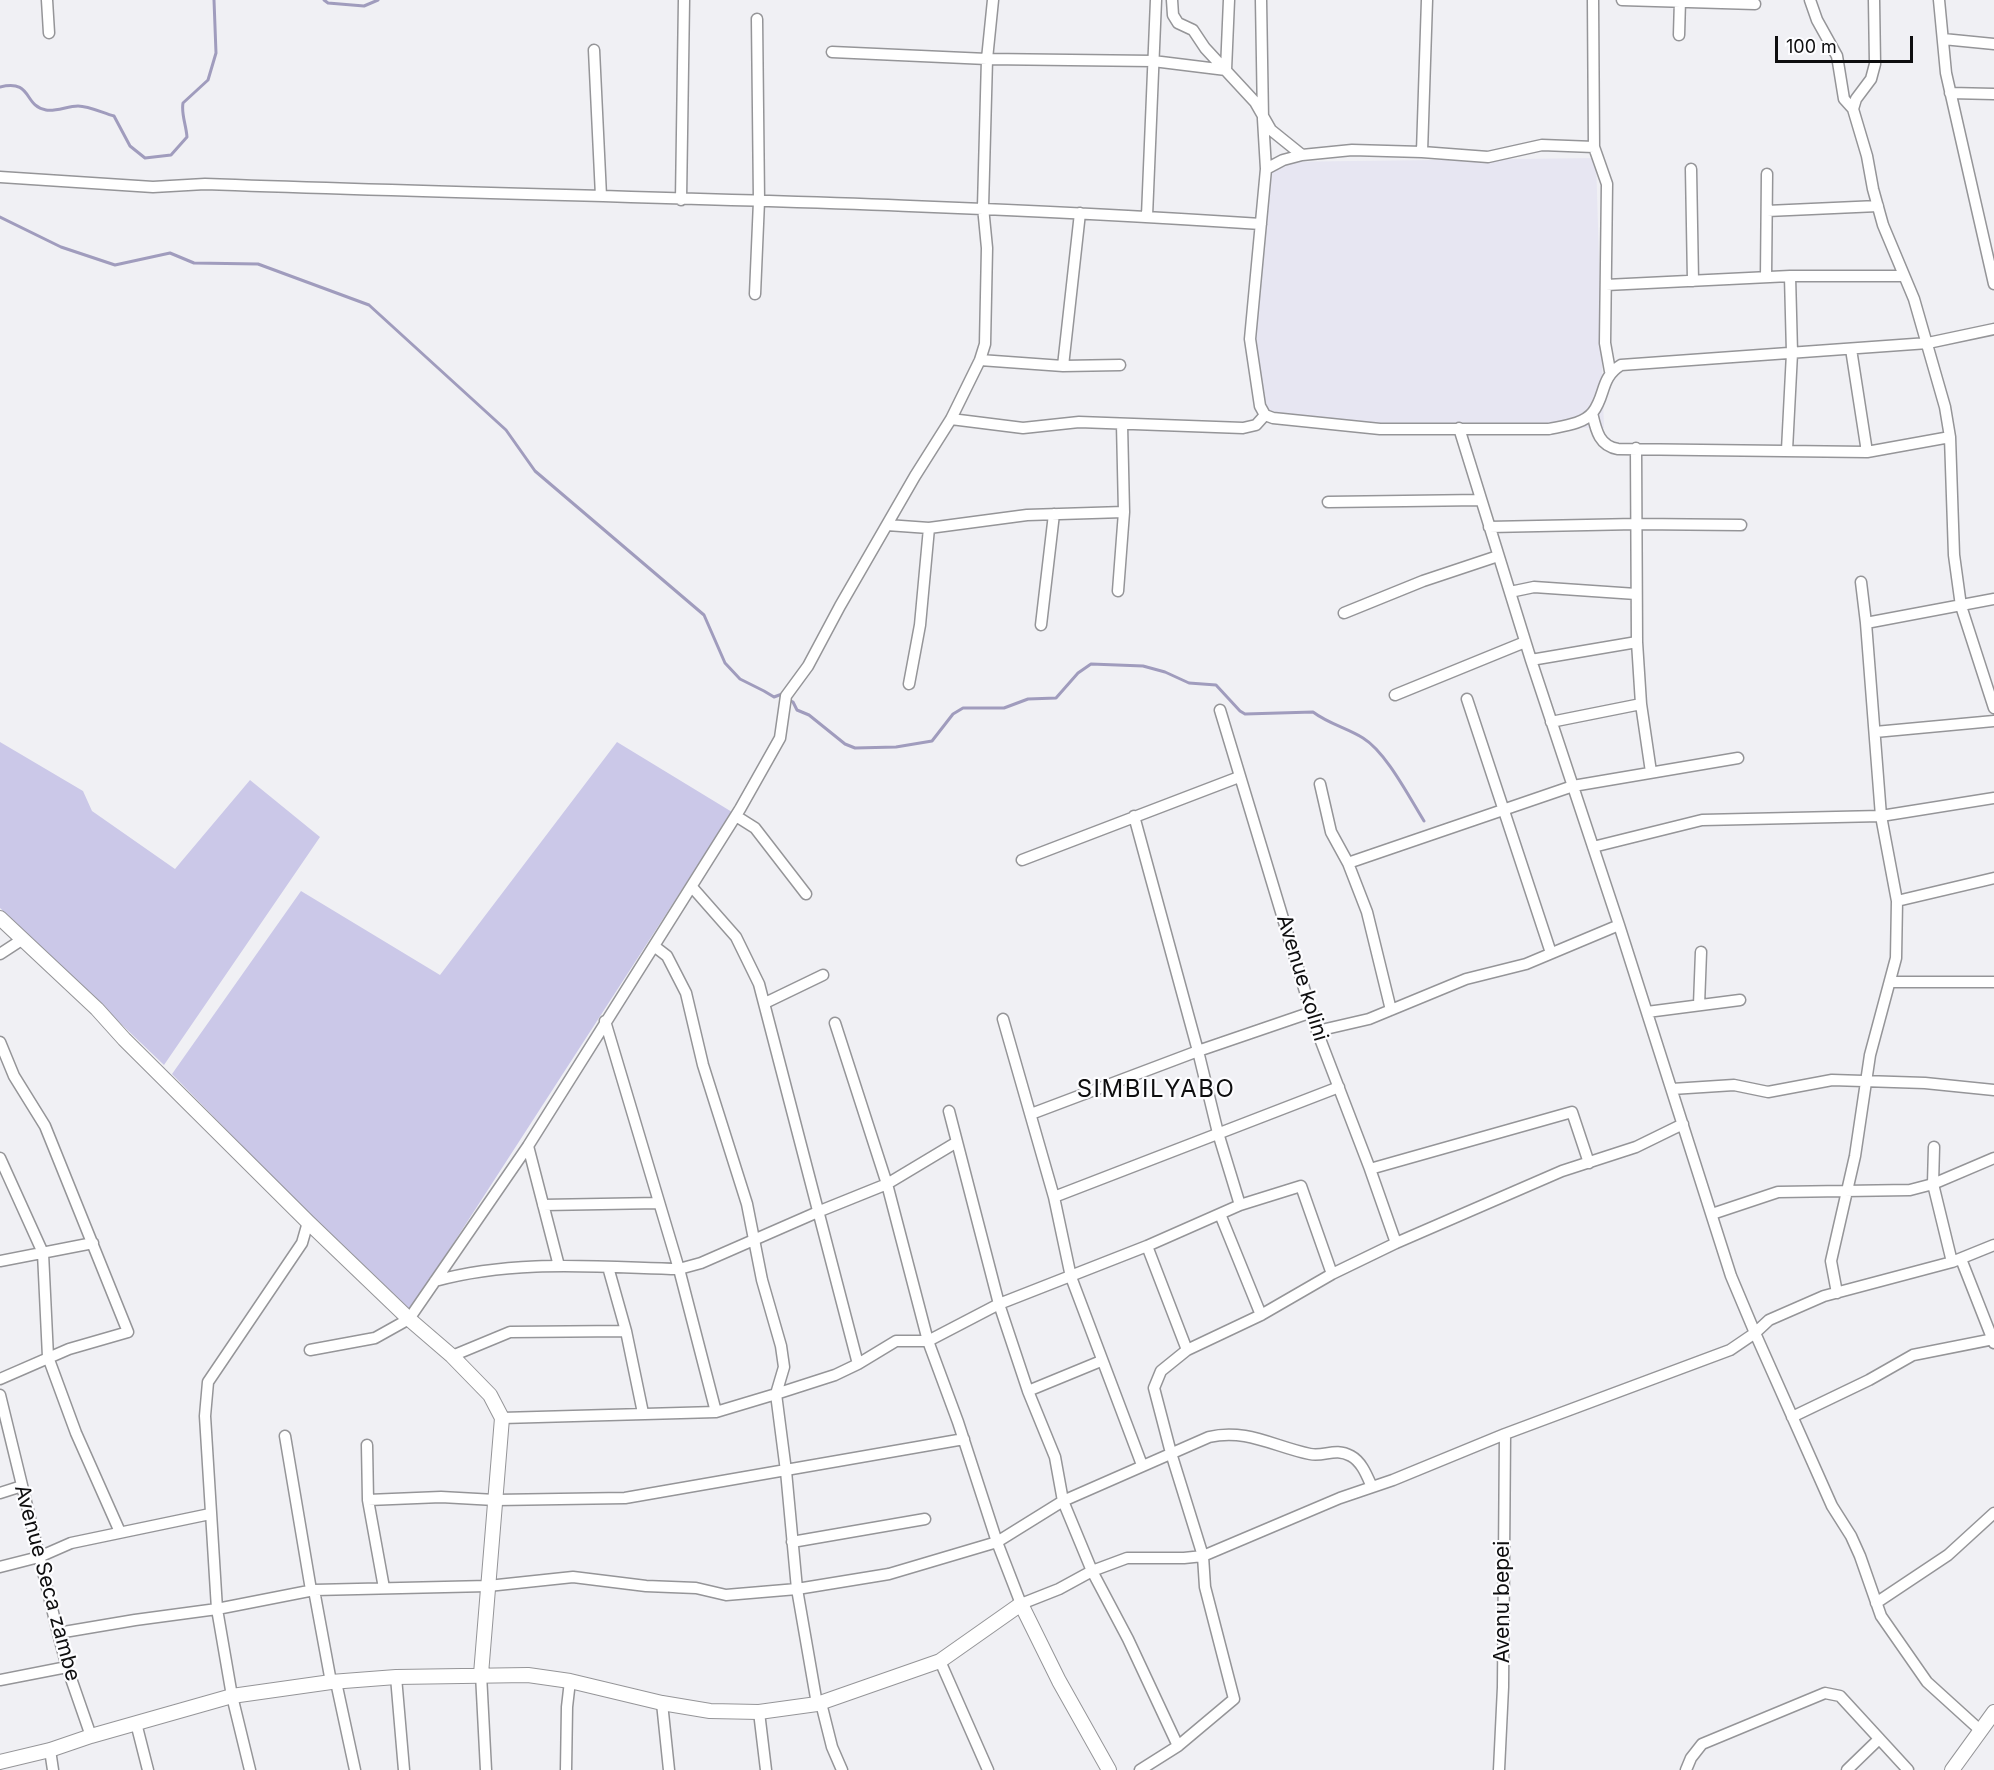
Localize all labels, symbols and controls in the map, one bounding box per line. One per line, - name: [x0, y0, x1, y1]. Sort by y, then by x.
- scale bar: [1778, 24, 1916, 62]
- text: 100 m: [1786, 36, 1837, 57]
- street label: Avenue kolini: [1271, 912, 1333, 1044]
- district label: SIMBILYABO: [1077, 1076, 1235, 1104]
- street label: Avenue Seca zambe: [9, 1482, 85, 1684]
- street label: Avenu bepei: [1490, 1541, 1516, 1663]

